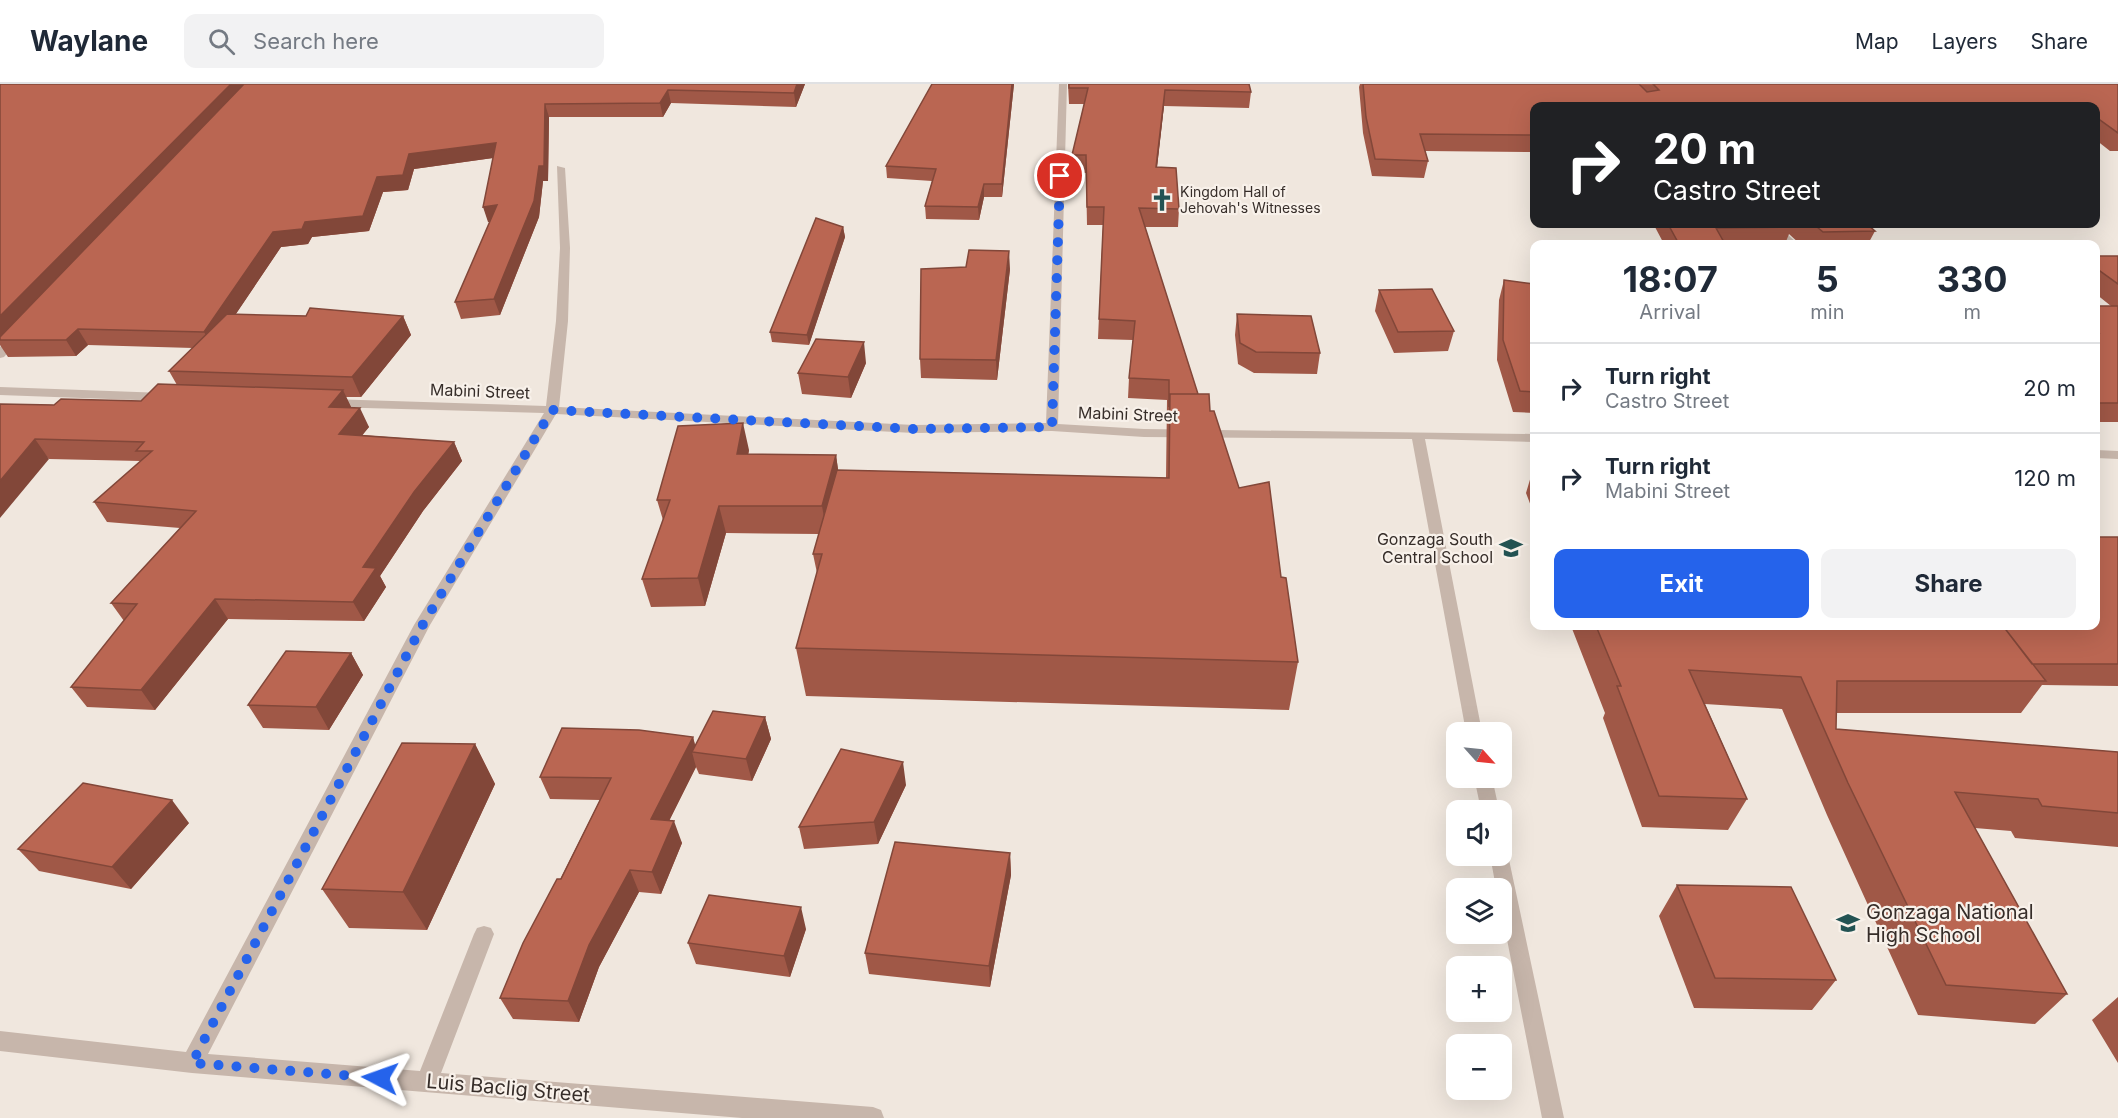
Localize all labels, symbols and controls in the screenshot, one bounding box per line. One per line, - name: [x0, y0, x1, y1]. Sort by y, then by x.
- search box: [184, 14, 604, 68]
- text: Waylane: [30, 24, 148, 58]
- icon: search: [205, 25, 238, 58]
- text: Search here: [253, 28, 379, 54]
- text: Map: [1855, 29, 1899, 54]
- text: Layers: [1932, 29, 1998, 54]
- text: Share: [2031, 29, 2088, 54]
- text: 20 m: [1653, 123, 1756, 174]
- icon: right: [1554, 126, 1632, 204]
- pin: [1034, 150, 1085, 201]
- icon: arrive: [1043, 159, 1076, 192]
- text: Castro Street: [1653, 174, 1821, 207]
- place label: Kingdom Hall of Jehovah's Witnesses: [1180, 183, 1321, 216]
- church icon: Kingdom Hall of Jehovah's Witnesses: [1149, 187, 1175, 213]
- text: 18:07: [1622, 257, 1718, 301]
- text: 5: [1816, 257, 1839, 301]
- text: 330: [1937, 257, 2008, 301]
- text: Arrival: [1639, 300, 1701, 324]
- text: min: [1810, 300, 1844, 324]
- text: m: [1963, 300, 1981, 324]
- text: Turn right: [1605, 363, 1711, 389]
- icon: right: [1554, 372, 1587, 405]
- text: 20 m: [2023, 375, 2076, 401]
- street label: Mabini Street: [430, 379, 530, 403]
- text: Castro Street: [1605, 389, 1729, 413]
- street label: Mabini Street: [1078, 402, 1178, 426]
- text: Turn right: [1605, 453, 1711, 479]
- icon: right: [1554, 462, 1587, 495]
- text: 120 m: [2014, 465, 2076, 491]
- text: Mabini Street: [1605, 479, 1730, 503]
- place label: Gonzaga South Central School: [1377, 529, 1493, 567]
- school or university icon: Gonzaga South Central School: [1498, 535, 1524, 561]
- button: Exit: [1554, 549, 1809, 618]
- button: Share: [1821, 549, 2076, 618]
- north arrow: [1446, 722, 1512, 788]
- map controls: [1446, 722, 1512, 1100]
- button: sound: [1446, 800, 1512, 866]
- button: layers: [1446, 878, 1512, 944]
- place label: Gonzaga National High School: [1866, 900, 2034, 947]
- school or university icon: Gonzaga National High School: [1835, 910, 1861, 936]
- button: +: [1446, 956, 1512, 1022]
- button: −: [1446, 1034, 1512, 1100]
- position arrow: [348, 1046, 412, 1110]
- street label: Luis Baclig Street: [425, 1069, 591, 1107]

